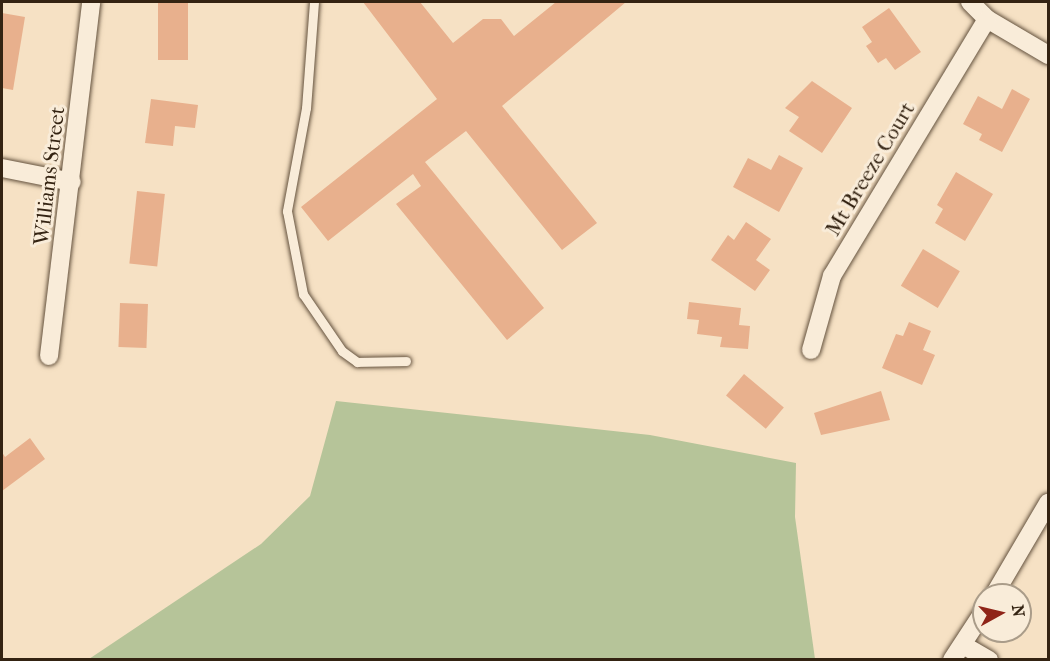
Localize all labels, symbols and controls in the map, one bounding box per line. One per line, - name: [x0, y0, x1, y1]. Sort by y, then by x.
- street label: Mt Breeze Court: [820, 98, 920, 240]
- street label: Williams Street: [28, 105, 70, 247]
- north arrow: [972, 583, 1032, 643]
- text: N: [1008, 603, 1029, 618]

